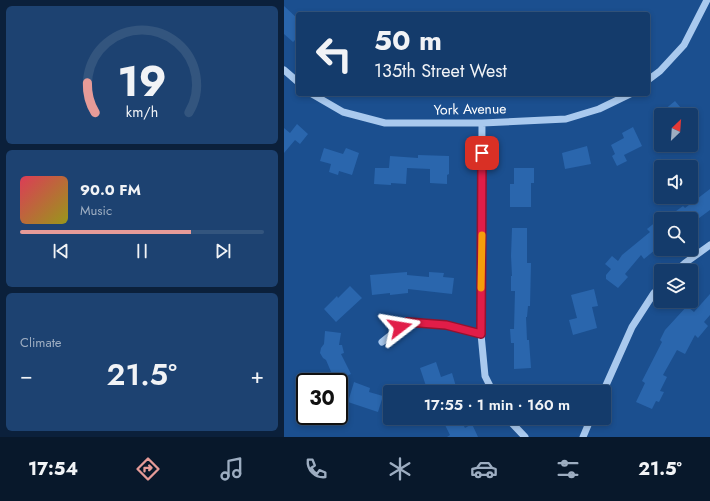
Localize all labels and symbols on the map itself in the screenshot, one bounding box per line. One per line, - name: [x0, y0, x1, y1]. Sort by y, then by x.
- street label: York Avenue: [433, 98, 507, 120]
- north arrow: [654, 108, 698, 152]
- pin: [465, 136, 499, 170]
- position arrow: [379, 306, 421, 348]
- speed limit sign: 30: [296, 373, 348, 425]

